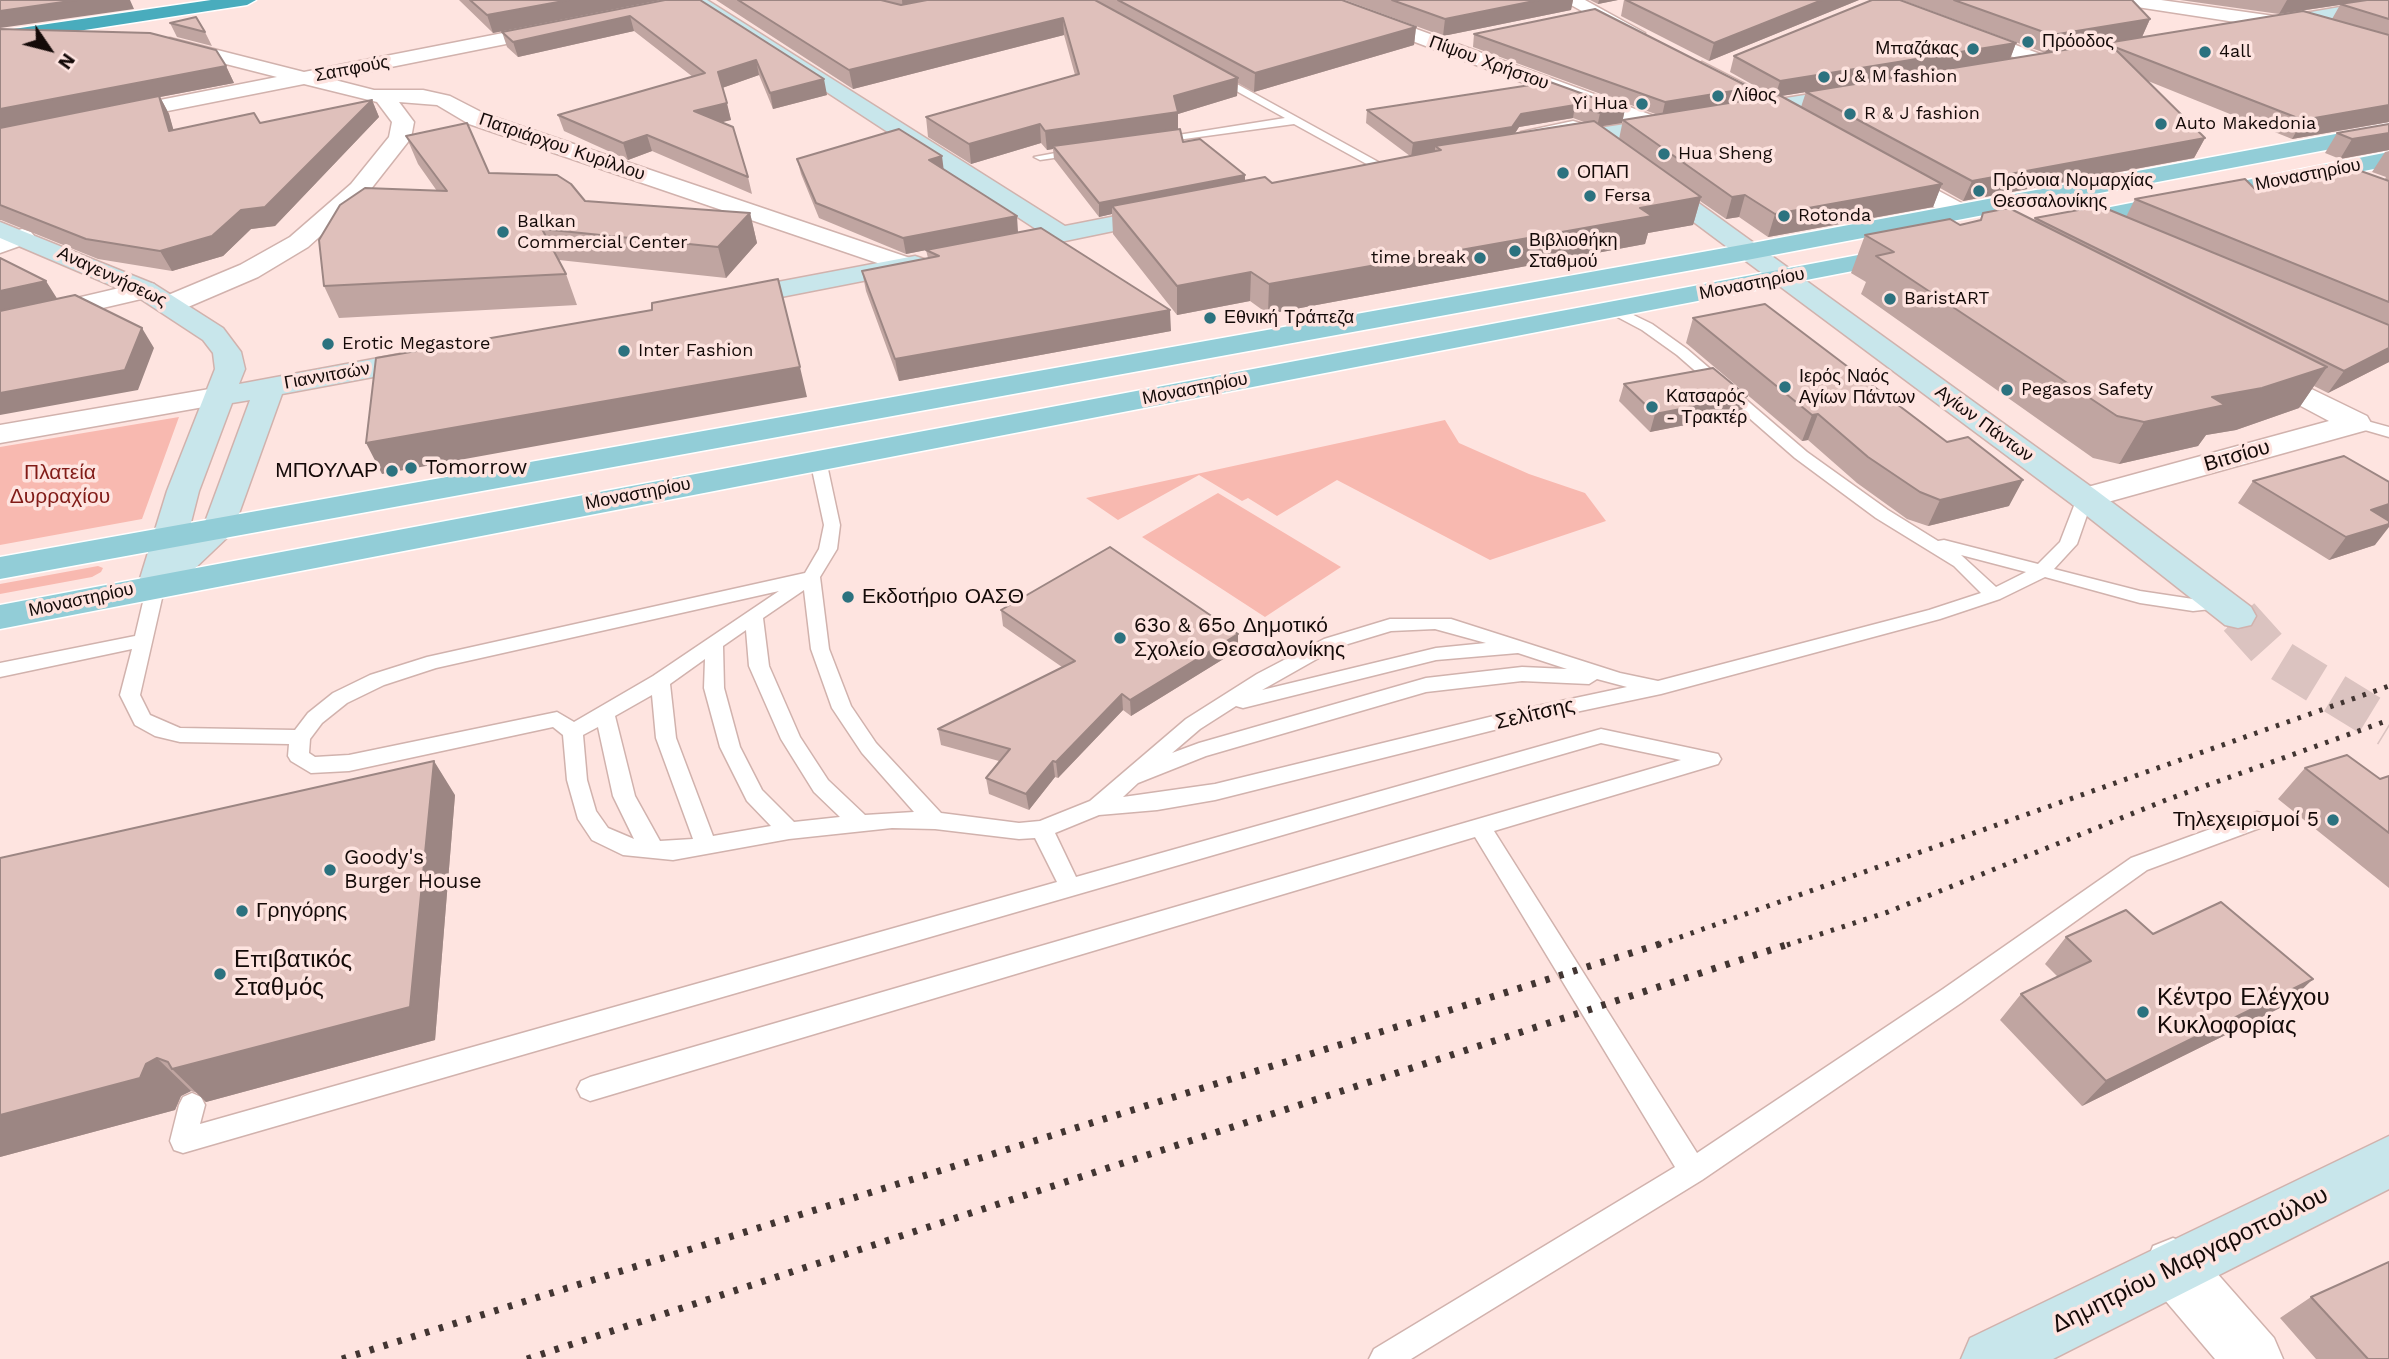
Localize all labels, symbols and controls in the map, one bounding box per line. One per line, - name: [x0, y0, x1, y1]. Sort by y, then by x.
- north arrow: [14, 14, 84, 84]
- street label: Πίψου Χρήστου: [1426, 31, 1552, 95]
- place label: Πρόοδος: [2042, 31, 2114, 53]
- marker: Πρόοδος: [2020, 34, 2036, 50]
- place label: Μπαζάκας: [1875, 38, 1959, 60]
- marker: Μπαζάκας: [1965, 41, 1981, 57]
- place label: 4all: [2219, 41, 2251, 63]
- marker: 4all: [2197, 44, 2213, 60]
- text: N: [53, 49, 80, 74]
- street label: Σαπφούς: [313, 51, 391, 87]
- place label: J & M fashion: [1838, 66, 1957, 88]
- marker: J & M fashion: [1816, 69, 1832, 85]
- place label: Λίθος: [1732, 85, 1777, 107]
- marker: Λίθος: [1710, 88, 1726, 104]
- place label: Yi Hua: [1572, 93, 1628, 115]
- marker: Yi Hua: [1634, 96, 1650, 112]
- place label: R & J fashion: [1864, 103, 1980, 125]
- marker: R & J fashion: [1842, 106, 1858, 122]
- street label: Πατριάρχου Κυρίλλου: [476, 108, 648, 186]
- place label: Auto Makedonia: [2175, 113, 2316, 135]
- marker: Auto Makedonia: [2153, 116, 2169, 132]
- place label: Hua Sheng: [1678, 143, 1772, 165]
- marker: Hua Sheng: [1656, 146, 1672, 162]
- street label: Μοναστηρίου: [2254, 154, 2362, 196]
- place label: ΟΠΑΠ: [1577, 162, 1629, 184]
- marker: ΟΠΑΠ: [1555, 165, 1571, 181]
- place label: Πρόνοια Νομαρχίας Θεσσαλονίκης: [1993, 170, 2153, 212]
- marker: Πρόνοια Νομαρχίας Θεσσαλονίκης: [1971, 183, 1987, 199]
- place label: Fersa: [1604, 185, 1651, 207]
- marker: Fersa: [1582, 188, 1598, 204]
- place label: Rotonda: [1798, 205, 1871, 227]
- marker: Rotonda: [1776, 208, 1792, 224]
- place label: Balkan Commercial Center: [517, 211, 688, 254]
- marker: Balkan Commercial Center: [495, 224, 511, 240]
- place label: Βιβλιοθήκη Σταθμού: [1529, 230, 1617, 272]
- street label: Αναγεννήσεως: [54, 242, 170, 312]
- marker: Βιβλιοθήκη Σταθμού: [1507, 243, 1523, 259]
- place label: time break: [1371, 247, 1466, 269]
- marker: time break: [1472, 250, 1488, 266]
- street label: Μοναστηρίου: [1698, 263, 1806, 305]
- place label: BaristART: [1904, 288, 1989, 310]
- marker: BaristART: [1882, 291, 1898, 307]
- place label: Εθνική Τράπεζα: [1224, 307, 1354, 329]
- marker: Εθνική Τράπεζα: [1202, 310, 1218, 326]
- place label: Erotic Megastore: [342, 333, 490, 355]
- marker: Erotic Megastore: [320, 336, 336, 352]
- place label: Inter Fashion: [638, 340, 753, 362]
- marker: Inter Fashion: [616, 343, 632, 359]
- street label: Γιαννιτσών: [283, 358, 371, 394]
- place label: Ιερός Ναός Αγίων Πάντων: [1799, 366, 1915, 408]
- street label: Μοναστηρίου: [1141, 368, 1249, 410]
- marker: Ιερός Ναός Αγίων Πάντων: [1777, 379, 1793, 395]
- place label: Pegasos Safety: [2021, 379, 2153, 401]
- street label: Αγίων Πάντων: [1931, 381, 2037, 467]
- marker: Pegasos Safety: [1999, 382, 2015, 398]
- place label: Κατσαρός - Τρακτέρ: [1666, 386, 1747, 428]
- marker: Κατσαρός - Τρακτέρ: [1644, 399, 1660, 415]
- street label: Βιτσίου: [2201, 435, 2273, 477]
- place label: Tomorrow: [425, 455, 527, 481]
- place label: ΜΠΟΥΛΑΡ: [275, 458, 378, 484]
- park label: Πλατεία Δυρραχίου: [10, 460, 110, 510]
- marker: Tomorrow: [403, 460, 419, 476]
- marker: ΜΠΟΥΛΑΡ: [384, 463, 400, 479]
- street label: Μοναστηρίου: [584, 473, 692, 515]
- street label: Μοναστηρίου: [27, 578, 135, 622]
- place label: Εκδοτήριο ΟΑΣΘ: [862, 584, 1024, 610]
- marker: Εκδοτήριο ΟΑΣΘ: [840, 589, 856, 605]
- place label: 63ο & 65o Δημοτικό Σχολείο Θεσσαλονίκης: [1134, 613, 1345, 663]
- marker: 63ο & 65o Δημοτικό Σχολείο Θεσσαλονίκης: [1112, 630, 1128, 646]
- street label: Σελίτσης: [1493, 693, 1577, 735]
- place label: Τηλεχειρισμοί 5: [2173, 807, 2319, 833]
- marker: Τηλεχειρισμοί 5: [2325, 812, 2341, 828]
- place label: Goody's Burger House: [344, 845, 482, 895]
- marker: Goody's Burger House: [322, 862, 338, 878]
- place label: Γρηγόρης: [256, 898, 347, 924]
- marker: Γρηγόρης: [234, 903, 250, 919]
- place label: Επιβατικός Σταθμός: [234, 946, 352, 1002]
- marker: Επιβατικός Σταθμός: [212, 966, 228, 982]
- place label: Κέντρο Ελέγχου Κυκλοφορίας: [2157, 984, 2330, 1040]
- marker: Κέντρο Ελέγχου Κυκλοφορίας: [2135, 1004, 2151, 1020]
- street label: Δημητρίου Μαργαροπούλου: [2047, 1181, 2333, 1339]

